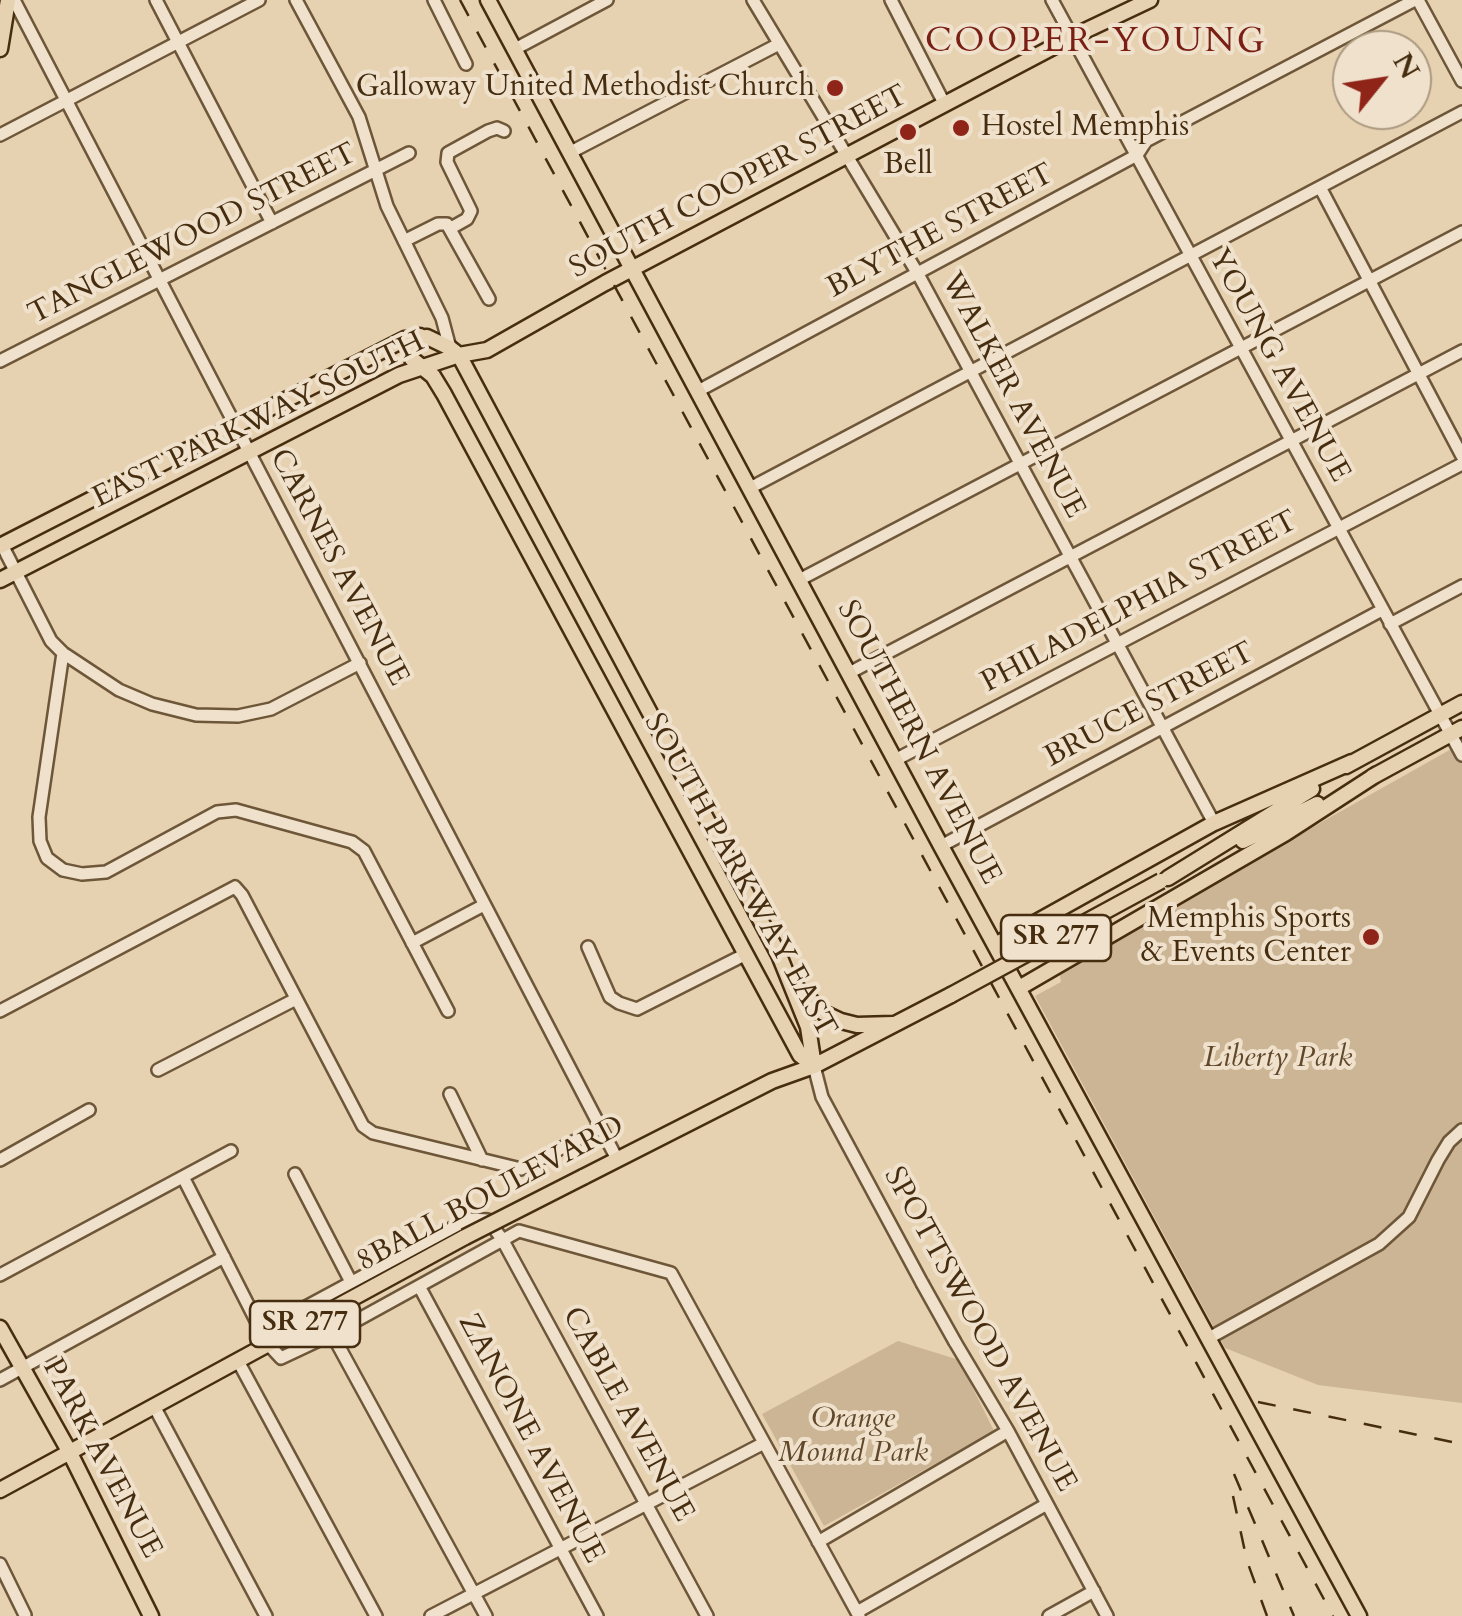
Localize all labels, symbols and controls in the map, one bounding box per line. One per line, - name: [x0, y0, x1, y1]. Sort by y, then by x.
- district label: COOPER-YOUNG: [925, 22, 1267, 64]
- north arrow: [1332, 30, 1432, 130]
- text: N: [1384, 46, 1429, 86]
- place label: Galloway United Methodist Church: [356, 70, 815, 106]
- marker: Galloway United Methodist Church: [824, 77, 846, 99]
- street label: SOUTH COOPER STREET: [564, 79, 914, 287]
- place label: Hostel Memphis: [981, 110, 1189, 146]
- marker: Hostel Memphis: [950, 117, 972, 139]
- marker: Bell: [897, 121, 919, 143]
- street label: TANGLEWOOD STREET: [23, 136, 363, 334]
- place label: Bell: [883, 148, 933, 184]
- street label: BLYTHE STREET: [822, 157, 1060, 307]
- street label: YOUNG AVENUE: [1199, 243, 1357, 489]
- street label: WALKER AVENUE: [932, 267, 1092, 525]
- street label: EAST PARKWAY SOUTH: [87, 325, 431, 517]
- street label: CARNES AVENUE: [260, 444, 416, 692]
- street label: PHILADELPHIA STREET: [976, 504, 1304, 702]
- street label: SOUTHERN AVENUE: [828, 595, 1008, 891]
- street label: BRUCE STREET: [1039, 636, 1261, 776]
- street label: SOUTH PARKWAY EAST: [635, 708, 843, 1044]
- place label: Memphis Sports & Events Center: [1141, 902, 1351, 972]
- road number: SR 277: [1001, 915, 1111, 961]
- marker: Memphis Sports & Events Center: [1360, 926, 1382, 948]
- park label: Liberty Park: [1204, 1041, 1352, 1077]
- street label: 8BALL BOULEVARD: [351, 1109, 631, 1281]
- street label: SPOTTSWOOD AVENUE: [875, 1161, 1083, 1499]
- road number: SR 277: [250, 1301, 360, 1347]
- street label: CABLE AVENUE: [553, 1301, 701, 1529]
- street label: ZANONE AVENUE: [449, 1308, 611, 1570]
- street label: PARK AVENUE: [33, 1353, 169, 1565]
- park label: Orange Mound Park: [778, 1402, 928, 1472]

